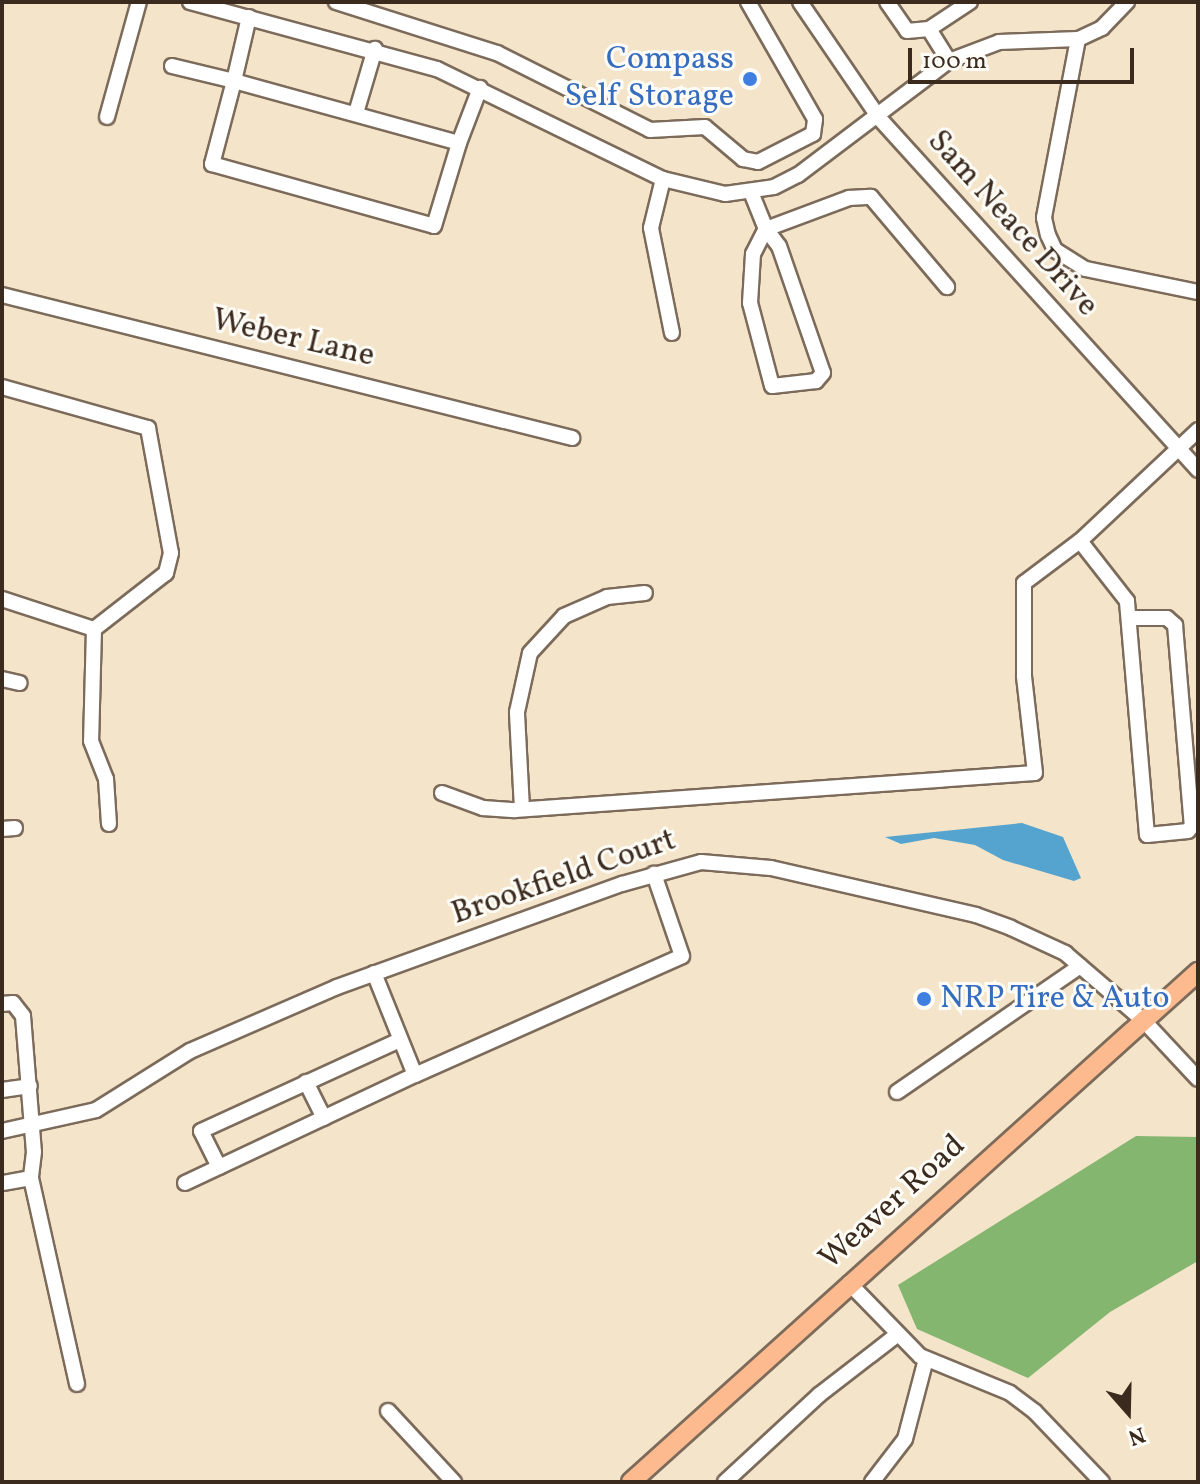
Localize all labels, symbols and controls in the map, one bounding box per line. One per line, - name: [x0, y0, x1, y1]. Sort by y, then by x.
- scale bar: [912, 32, 1138, 82]
- place label: Compass Self Storage: [568, 42, 734, 117]
- text: 100 m: [922, 45, 987, 79]
- marker: Compass Self Storage: [741, 70, 759, 88]
- street label: Sam Neace Drive: [918, 123, 1106, 325]
- street label: Weber Lane: [208, 302, 378, 376]
- street label: Brookfield Court: [447, 822, 681, 934]
- place label: NRP Tire & Auto: [940, 980, 1170, 1018]
- marker: NRP Tire & Auto: [915, 990, 933, 1008]
- street label: Weaver Road: [812, 1127, 974, 1279]
- north arrow: [1088, 1372, 1168, 1452]
- text: N: [1124, 1418, 1149, 1452]

